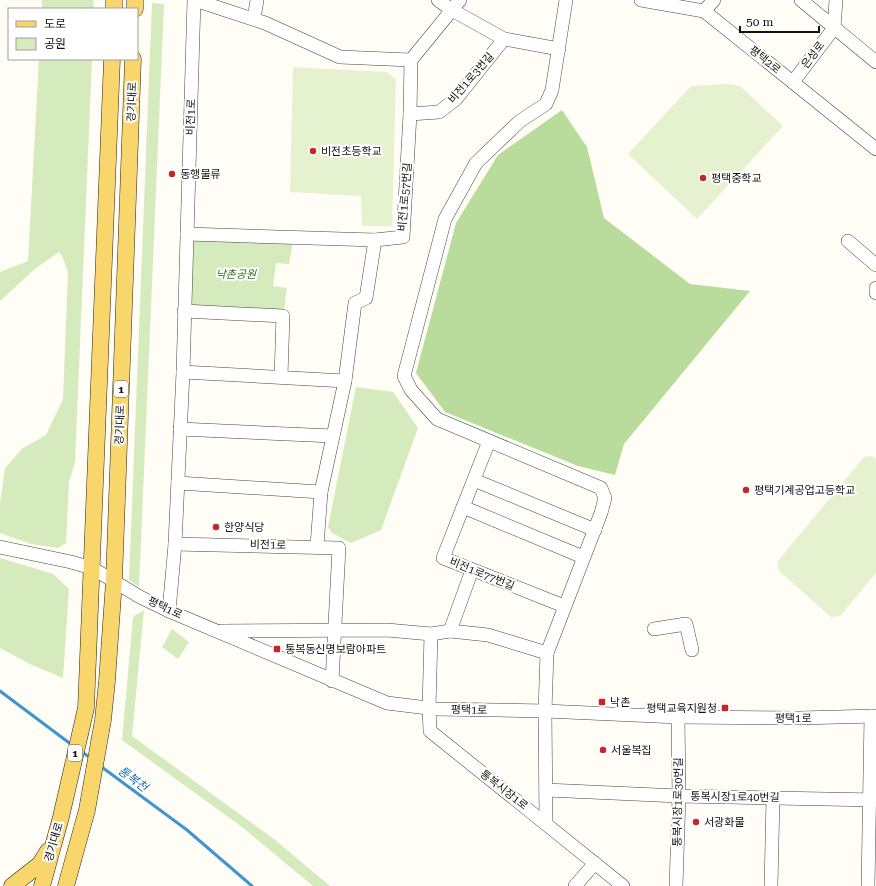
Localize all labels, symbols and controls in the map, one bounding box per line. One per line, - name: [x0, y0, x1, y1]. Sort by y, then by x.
- legend: [8, 8, 138, 60]
- scale bar: [740, 8, 819, 34]
- text: 50 m: [746, 15, 773, 29]
- text: 도로: [44, 17, 66, 31]
- text: 공원: [44, 37, 66, 51]
- street label: 은성로: [799, 39, 827, 71]
- street label: 평택2로: [747, 43, 783, 77]
- street label: 비전1로3번길: [445, 50, 497, 106]
- street label: 경기대로: [125, 82, 139, 122]
- street label: 비전1로: [184, 99, 198, 135]
- place label: 비전초등학교: [321, 145, 382, 158]
- marker: 비전초등학교: [308, 146, 318, 156]
- street label: 비전1로57번길: [396, 162, 414, 232]
- place label: 동행물류: [180, 168, 220, 181]
- marker: 동행물류: [167, 169, 177, 179]
- place label: 평택중학교: [711, 172, 762, 185]
- marker: 평택중학교: [698, 173, 708, 183]
- park label: 낙촌공원: [216, 268, 257, 281]
- road number: 1: [114, 381, 128, 397]
- street label: 경기대로: [113, 405, 127, 445]
- place label: 평택기계공업고등학교: [754, 484, 855, 497]
- marker: 평택기계공업고등학교: [741, 485, 751, 495]
- place label: 한양식당: [224, 521, 264, 534]
- marker: 한양식당: [211, 522, 221, 532]
- street label: 비전1로: [250, 538, 286, 552]
- street label: 비전1로77번길: [448, 555, 516, 593]
- street label: 평택1로: [146, 594, 184, 622]
- place label: 통복동신명보람아파트: [285, 643, 386, 656]
- marker: 통복동신명보람아파트: [272, 644, 282, 654]
- place label: 낙촌: [610, 696, 630, 709]
- marker: 낙촌: [597, 697, 607, 707]
- place label: 평택교육지원청: [646, 702, 717, 715]
- street label: 평택1로: [451, 703, 487, 717]
- marker: 평택교육지원청: [720, 703, 730, 713]
- street label: 평택1로: [775, 712, 811, 725]
- place label: 서울복집: [611, 744, 651, 757]
- road number: 1: [68, 745, 82, 761]
- marker: 서울복집: [598, 745, 608, 755]
- street label: 통복시장1로30번길: [671, 757, 685, 847]
- water label: 통복천: [116, 763, 152, 796]
- street label: 통복시장1로: [478, 767, 530, 813]
- street label: 통복시장1로40번길: [690, 790, 780, 804]
- place label: 서광화물: [704, 816, 744, 829]
- marker: 서광화물: [691, 817, 701, 827]
- street label: 경기대로: [42, 821, 66, 863]

